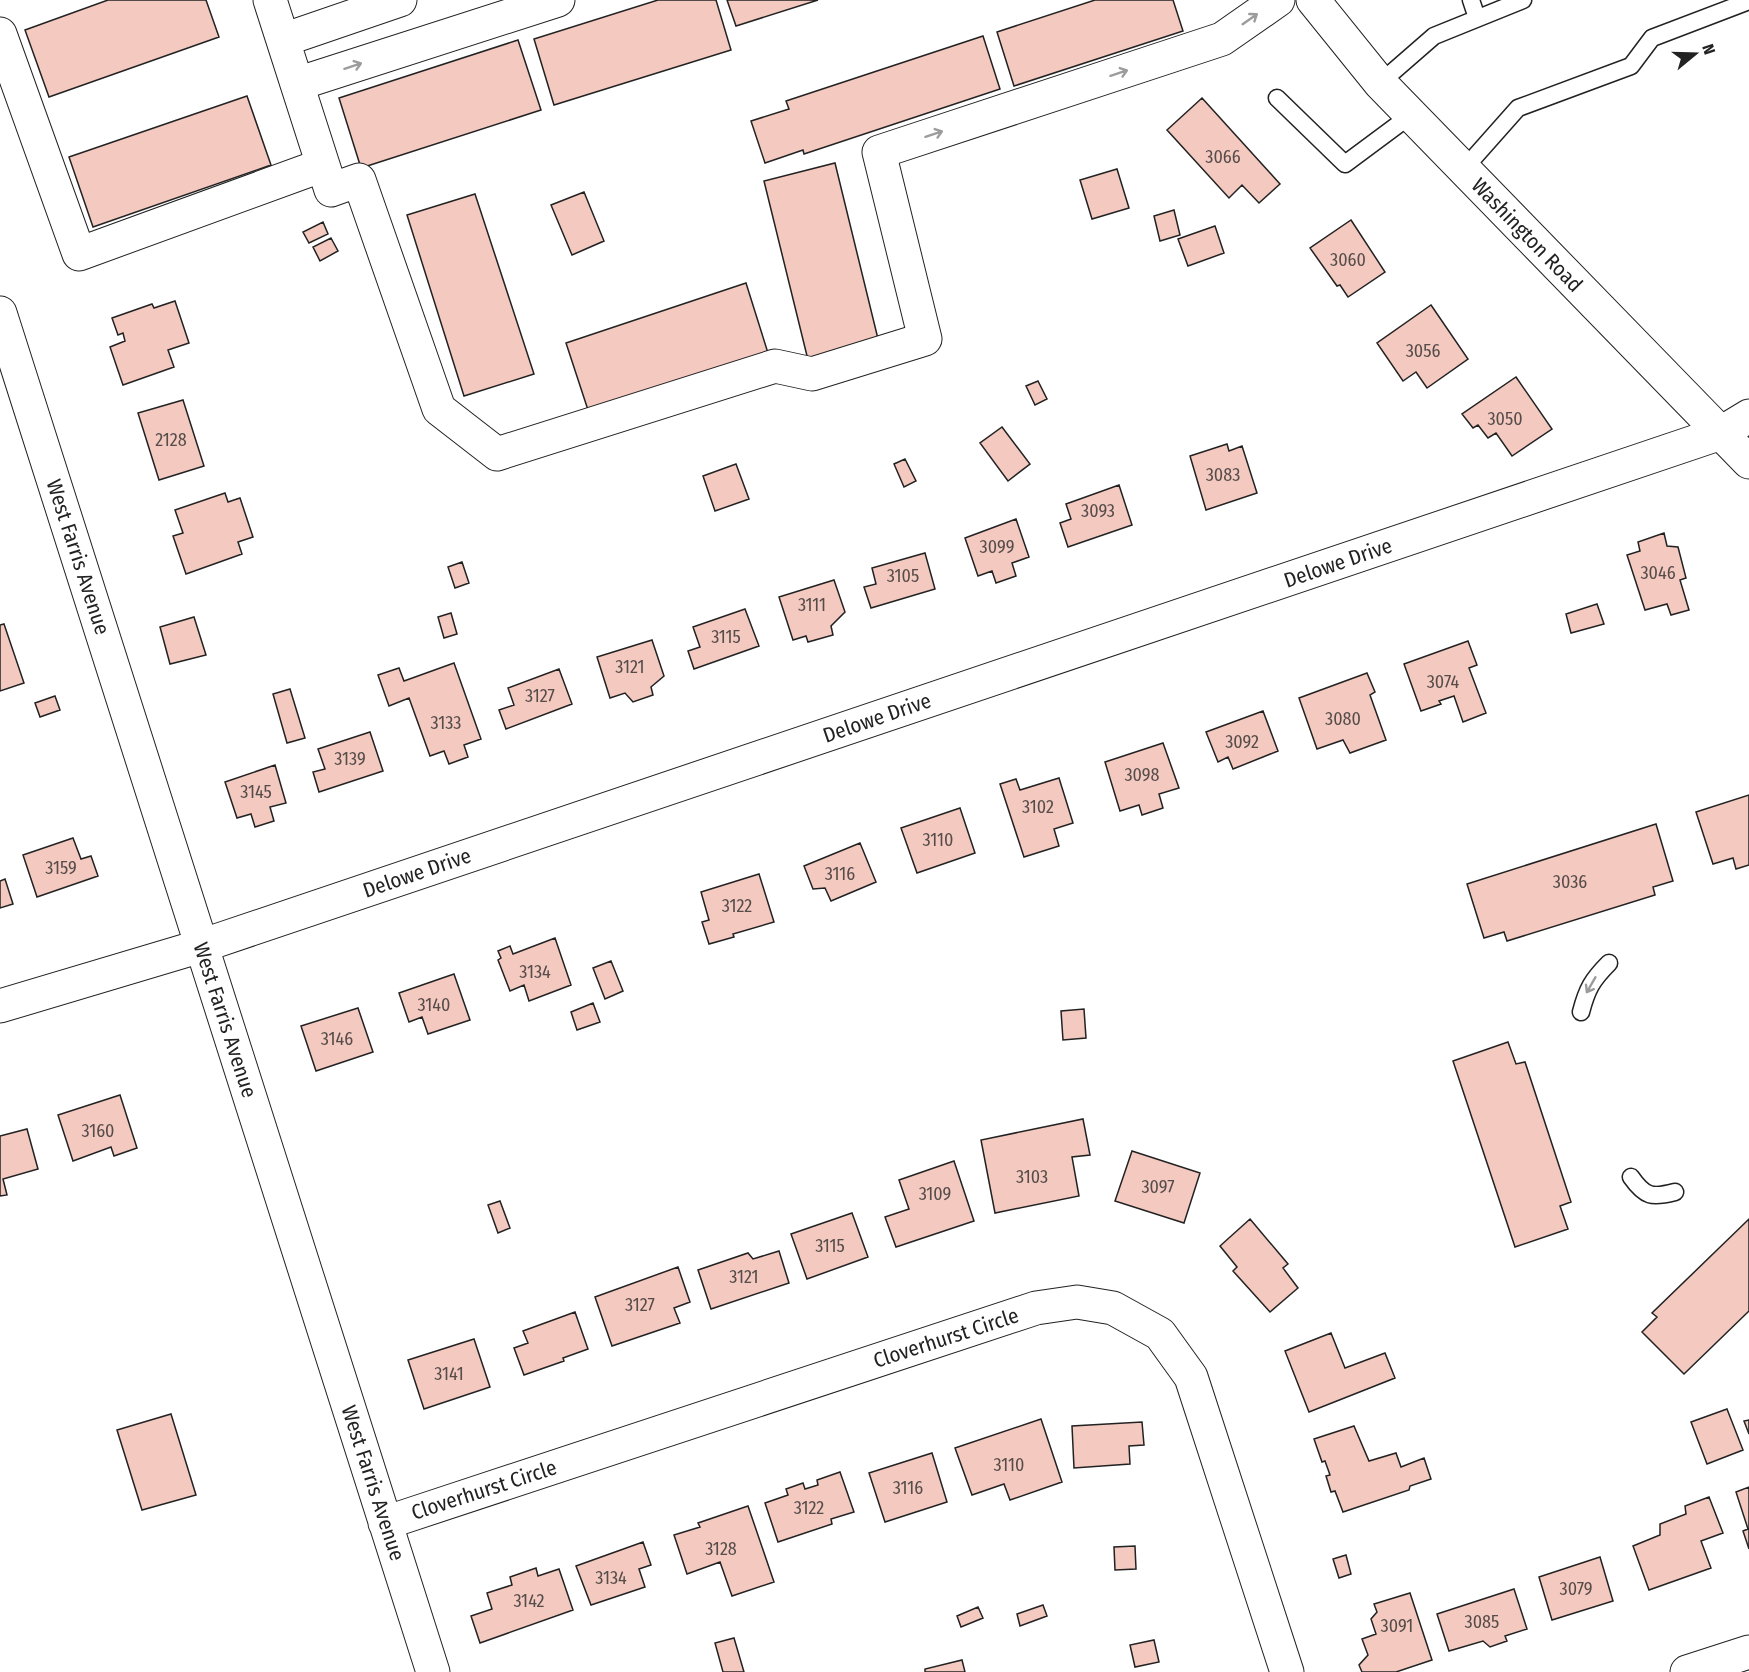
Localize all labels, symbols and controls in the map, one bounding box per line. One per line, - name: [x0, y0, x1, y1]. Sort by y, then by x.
- one-way arrow: [1242, 13, 1258, 25]
- north arrow: [1665, 24, 1725, 84]
- text: N: [1698, 42, 1719, 57]
- one-way arrow: [343, 60, 362, 71]
- one-way arrow: [1110, 66, 1128, 77]
- one-way arrow: [924, 127, 943, 138]
- house number: 3066: [1205, 146, 1241, 168]
- street label: Washington Road: [1466, 173, 1588, 297]
- house number: 3060: [1330, 249, 1366, 271]
- house number: 3056: [1406, 340, 1440, 362]
- house number: 3050: [1487, 408, 1523, 430]
- house number: 2128: [155, 429, 187, 451]
- house number: 3083: [1206, 464, 1240, 486]
- street label: West Farris Avenue: [41, 476, 115, 638]
- house number: 3093: [1081, 500, 1115, 522]
- street label: Delowe Drive: [1281, 532, 1395, 594]
- house number: 3099: [980, 536, 1014, 558]
- house number: 3046: [1640, 562, 1676, 584]
- house number: 3105: [887, 565, 919, 587]
- house number: 3111: [798, 594, 826, 616]
- house number: 3115: [711, 626, 741, 648]
- house number: 3121: [615, 656, 645, 678]
- house number: 3074: [1427, 671, 1460, 693]
- house number: 3127: [525, 685, 555, 707]
- street label: Delowe Drive: [820, 687, 934, 749]
- house number: 3080: [1325, 708, 1361, 730]
- house number: 3133: [431, 712, 461, 734]
- house number: 3092: [1225, 731, 1259, 753]
- house number: 3139: [334, 748, 366, 770]
- house number: 3098: [1124, 764, 1160, 786]
- house number: 3145: [240, 781, 272, 803]
- house number: 3102: [1022, 796, 1054, 818]
- house number: 3110: [923, 829, 953, 851]
- street label: Delowe Drive: [360, 842, 474, 904]
- house number: 3159: [45, 857, 77, 879]
- house number: 3116: [825, 863, 855, 885]
- house number: 3036: [1553, 871, 1587, 893]
- house number: 3122: [722, 895, 752, 917]
- street label: West Farris Avenue: [188, 939, 262, 1101]
- house number: 3134: [519, 961, 551, 983]
- one-way arrow: [1585, 976, 1597, 993]
- house number: 3140: [418, 994, 450, 1016]
- house number: 3146: [321, 1028, 353, 1050]
- house number: 3160: [81, 1120, 115, 1142]
- house number: 3103: [1016, 1166, 1048, 1188]
- house number: 3097: [1141, 1176, 1175, 1198]
- house number: 3109: [919, 1183, 951, 1205]
- house number: 3115: [815, 1235, 845, 1257]
- house number: 3121: [729, 1266, 759, 1288]
- house number: 3127: [625, 1294, 655, 1316]
- street label: Cloverhurst Circle: [870, 1302, 1022, 1374]
- house number: 3141: [434, 1363, 464, 1385]
- street label: West Farris Avenue: [336, 1402, 410, 1564]
- street label: Cloverhurst Circle: [408, 1454, 560, 1526]
- house number: 3110: [994, 1454, 1024, 1476]
- house number: 3116: [893, 1477, 923, 1499]
- house number: 3122: [794, 1497, 824, 1519]
- house number: 3128: [705, 1538, 737, 1560]
- house number: 3134: [595, 1567, 627, 1589]
- house number: 3079: [1560, 1578, 1592, 1600]
- house number: 3142: [513, 1590, 545, 1612]
- house number: 3085: [1465, 1611, 1499, 1633]
- house number: 3091: [1381, 1615, 1413, 1637]

